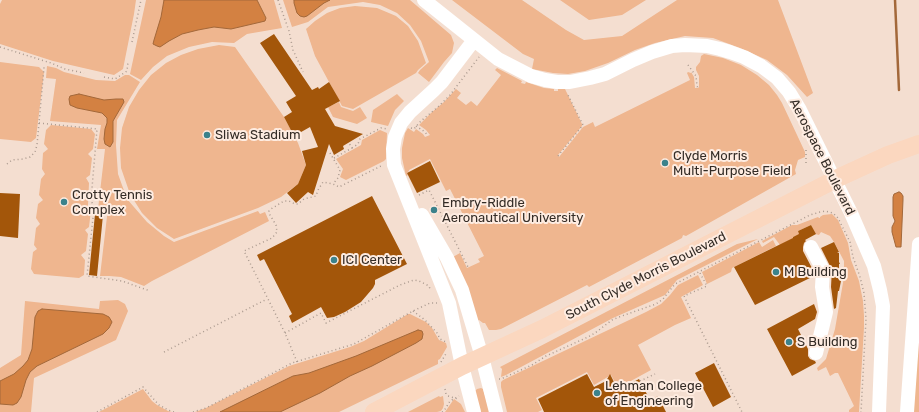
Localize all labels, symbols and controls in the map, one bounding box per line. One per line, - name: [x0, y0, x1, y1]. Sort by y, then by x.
- street label: Aerospace Boulevard: [786, 96, 858, 218]
- place label: Sliwa Stadium: [215, 127, 301, 143]
- marker: Sliwa Stadium: [202, 130, 212, 140]
- place label: Clyde Morris Multi-Purpose Field: [673, 148, 791, 179]
- marker: Clyde Morris Multi-Purpose Field: [660, 158, 670, 168]
- place label: Crotty Tennis Complex: [72, 187, 152, 218]
- place label: Embry-Riddle Aeronautical University: [442, 195, 583, 226]
- marker: Crotty Tennis Complex: [59, 197, 69, 207]
- marker: Embry-Riddle Aeronautical University: [429, 205, 439, 215]
- street label: South Clyde Morris Boulevard: [563, 229, 729, 323]
- place label: ICI Center: [342, 252, 402, 268]
- marker: ICI Center: [329, 255, 339, 265]
- place label: M Building: [784, 264, 847, 280]
- marker: M Building: [771, 267, 781, 277]
- place label: S Building: [797, 334, 858, 350]
- marker: S Building: [784, 337, 794, 347]
- place label: Lehman College of Engineering: [605, 378, 702, 409]
- marker: Lehman College of Engineering: [592, 388, 602, 398]

